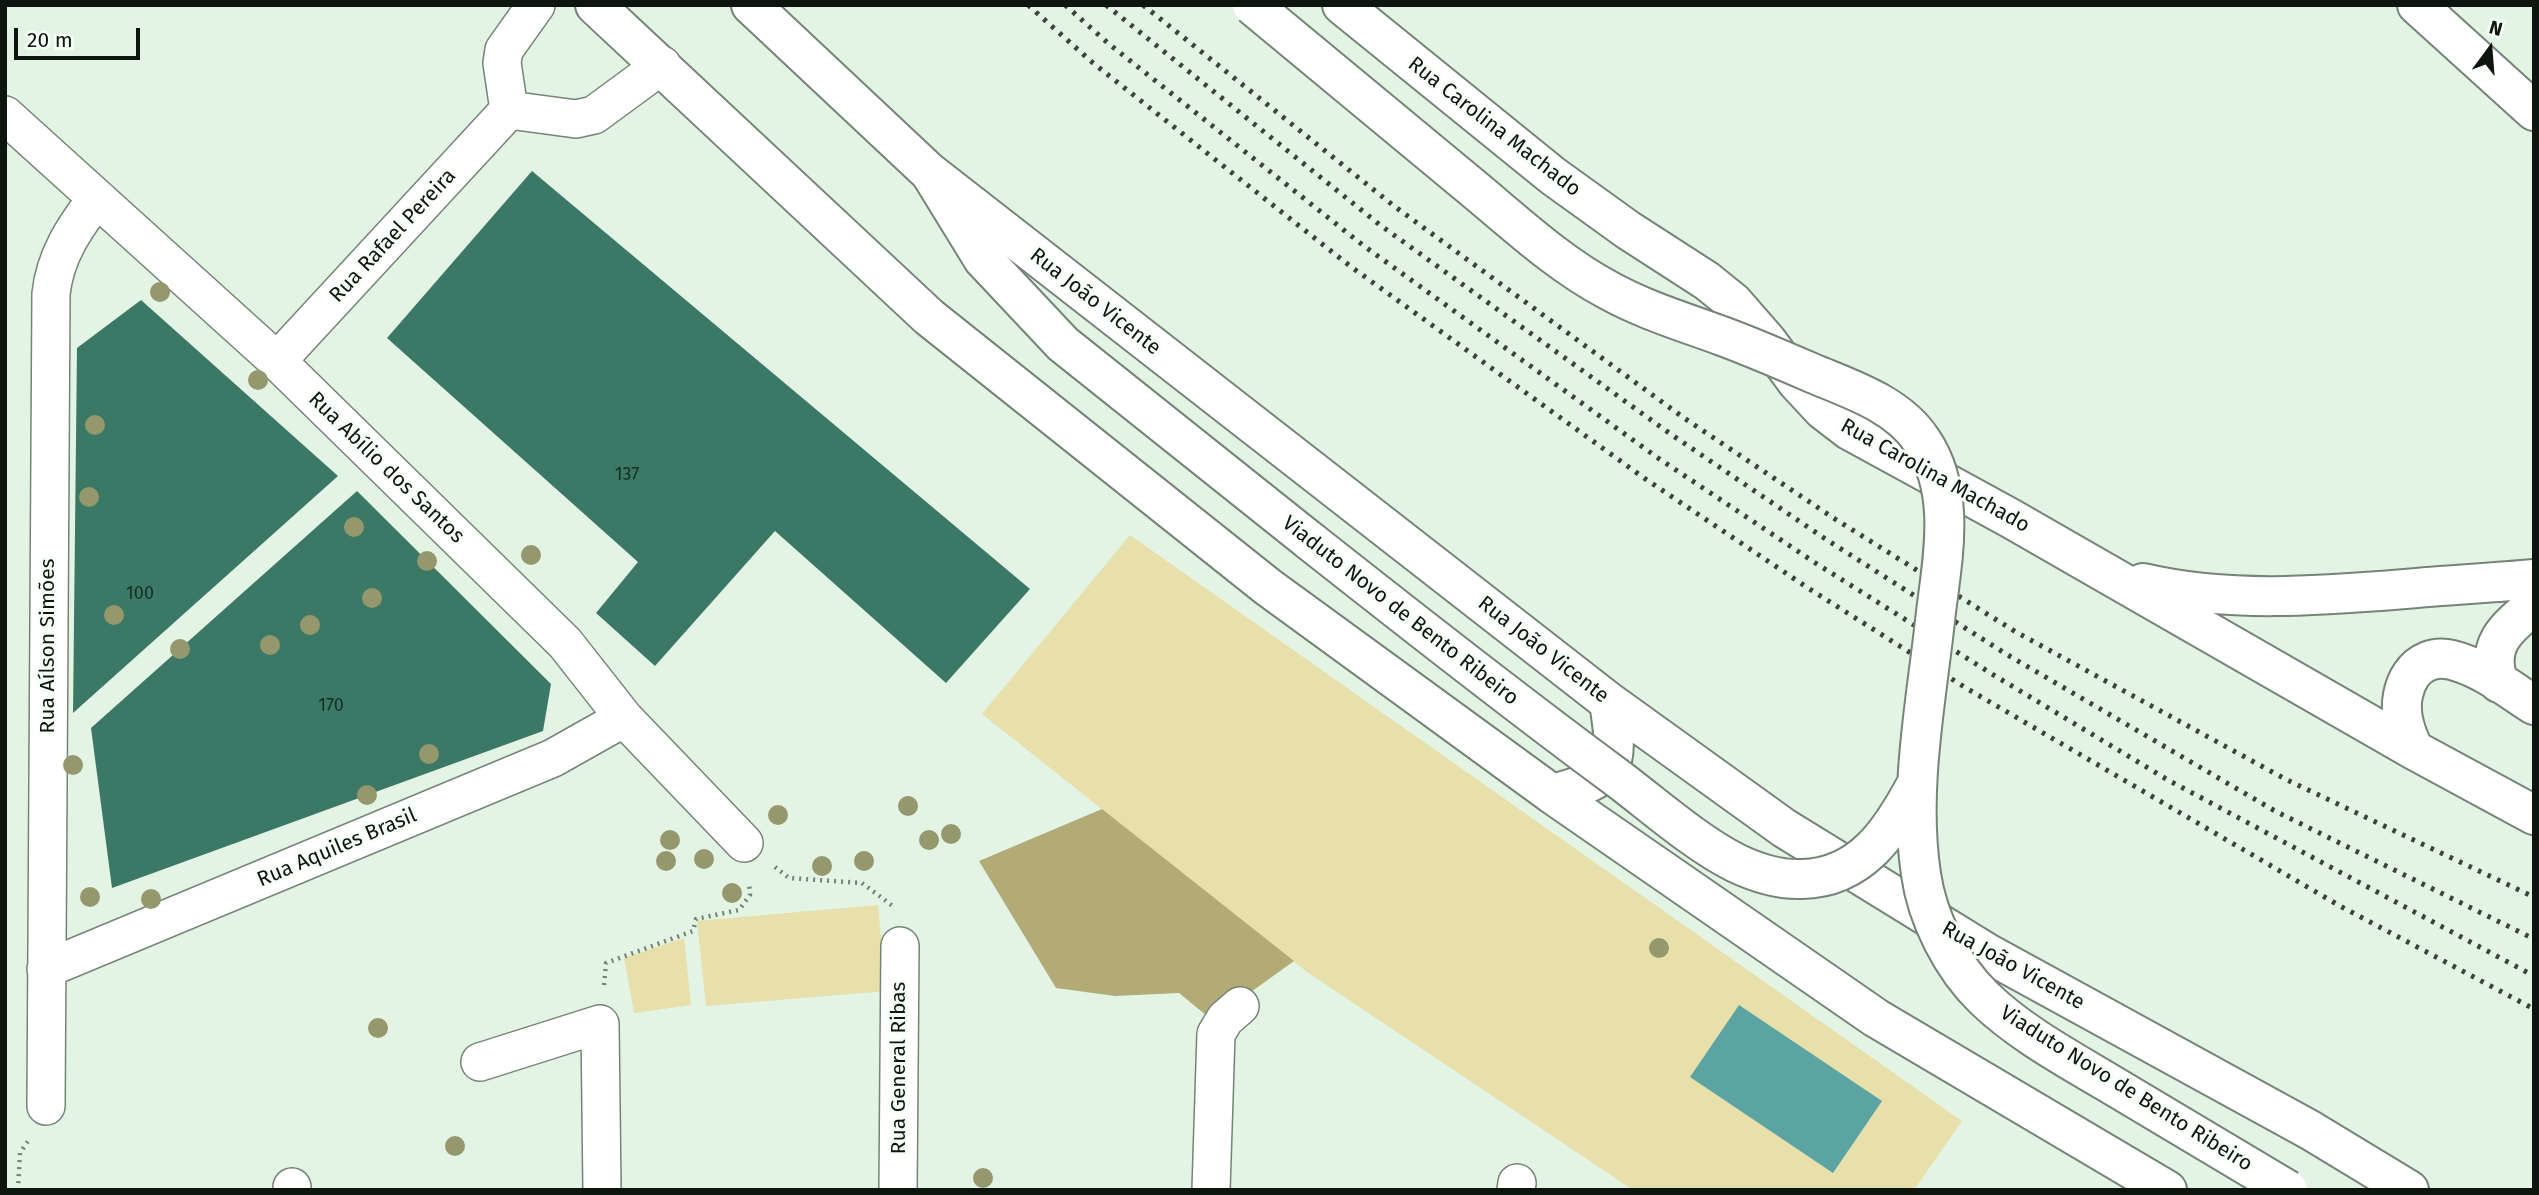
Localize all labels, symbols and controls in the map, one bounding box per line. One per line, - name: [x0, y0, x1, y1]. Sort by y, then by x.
- scale bar: [18, 14, 144, 58]
- north arrow: [2455, 14, 2525, 84]
- text: N: [2487, 16, 2505, 41]
- text: 20 m: [27, 27, 73, 53]
- street label: Rua Carolina Machado: [1403, 52, 1585, 202]
- street label: Rua Rafael Pereira: [325, 164, 461, 308]
- street label: Rua João Vicente: [1024, 243, 1166, 361]
- street label: Rua Abílio dos Santos: [303, 387, 469, 549]
- street label: Rua Carolina Machado: [1836, 414, 2034, 538]
- house number: 137: [615, 464, 639, 486]
- street label: Viaduto Novo de Bento Ribeiro: [1277, 511, 1523, 711]
- street label: Rua Aílson Simões: [35, 558, 61, 734]
- house number: 100: [126, 583, 154, 605]
- street label: Rua João Vicente: [1472, 591, 1614, 709]
- house number: 170: [318, 695, 344, 717]
- street label: Rua Aquiles Brasil: [253, 803, 421, 893]
- street label: Rua João Vicente: [1937, 916, 2089, 1016]
- street label: Rua General Ribas: [886, 982, 912, 1154]
- street label: Viaduto Novo de Bento Ribeiro: [1995, 1001, 2257, 1177]

